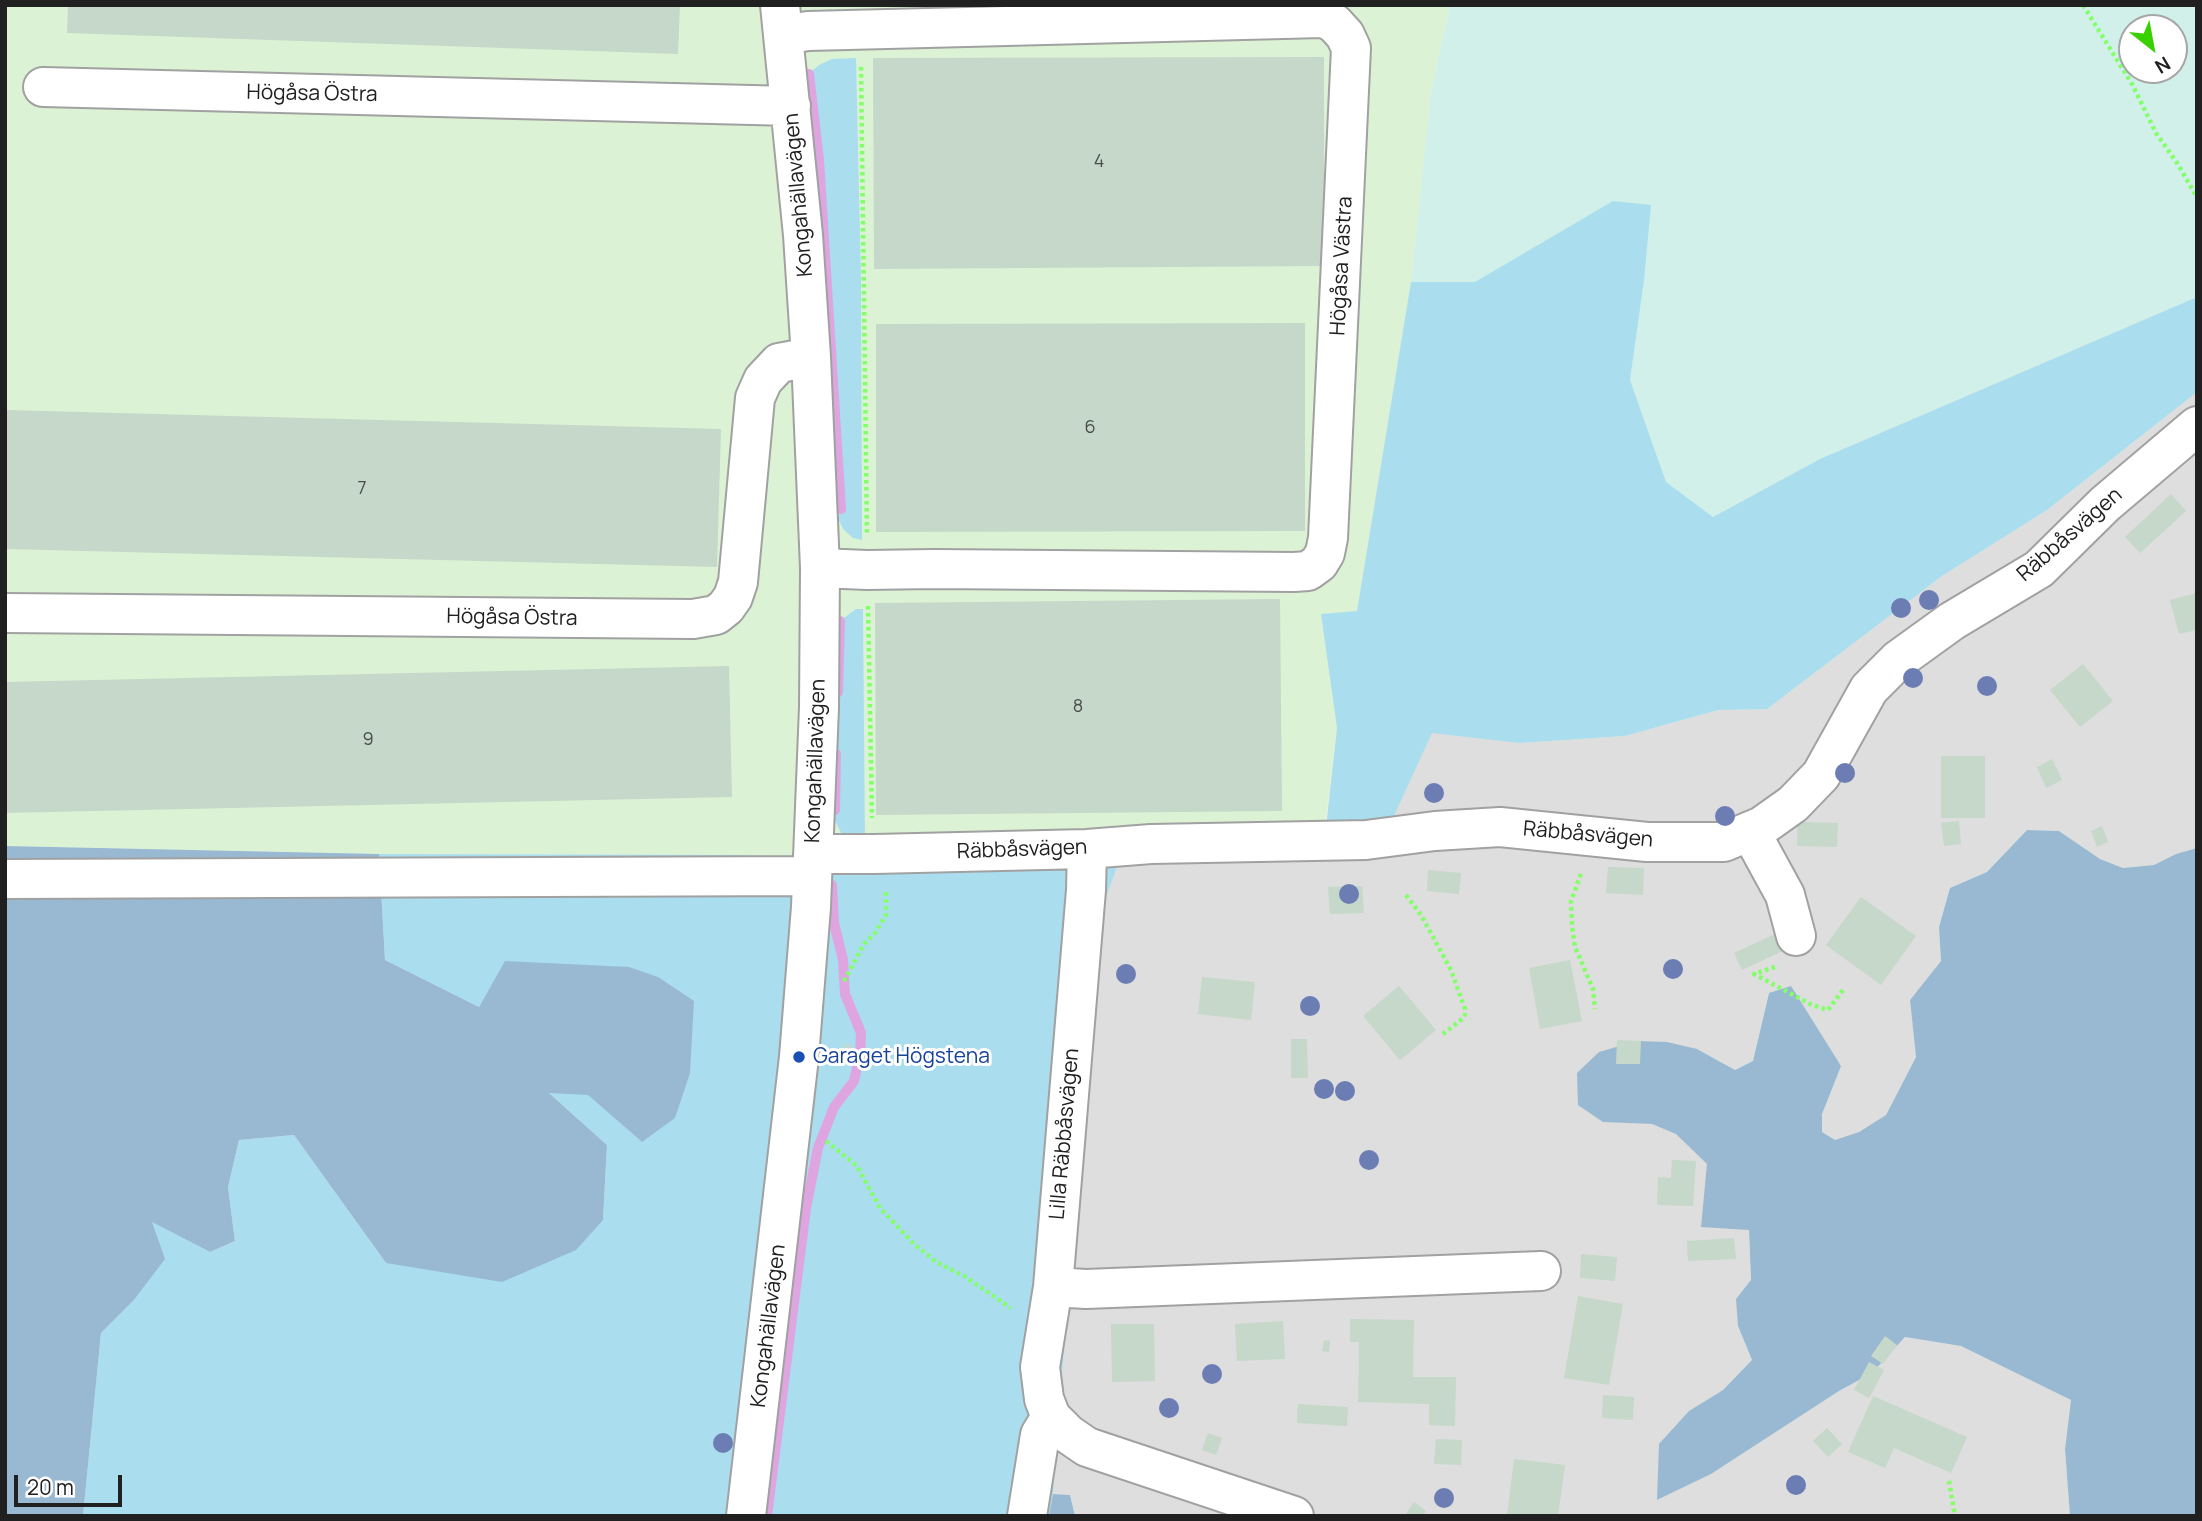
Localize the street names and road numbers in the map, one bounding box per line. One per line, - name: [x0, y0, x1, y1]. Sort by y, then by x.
- street label: Högåsa Östra: [246, 80, 378, 108]
- street label: Kongahällavägen: [779, 112, 819, 278]
- street label: Högåsa Västra: [1326, 196, 1358, 336]
- street label: Räbbåsvägen: [2012, 483, 2128, 587]
- street label: Högåsa Östra: [446, 604, 578, 632]
- street label: Kongahällavägen: [801, 678, 831, 844]
- street label: Räbbåsvägen: [1522, 817, 1654, 853]
- street label: Räbbåsvägen: [956, 835, 1088, 865]
- street label: Lilla Räbbåsvägen: [1045, 1047, 1085, 1221]
- street label: Kongahällavägen: [746, 1243, 792, 1409]

